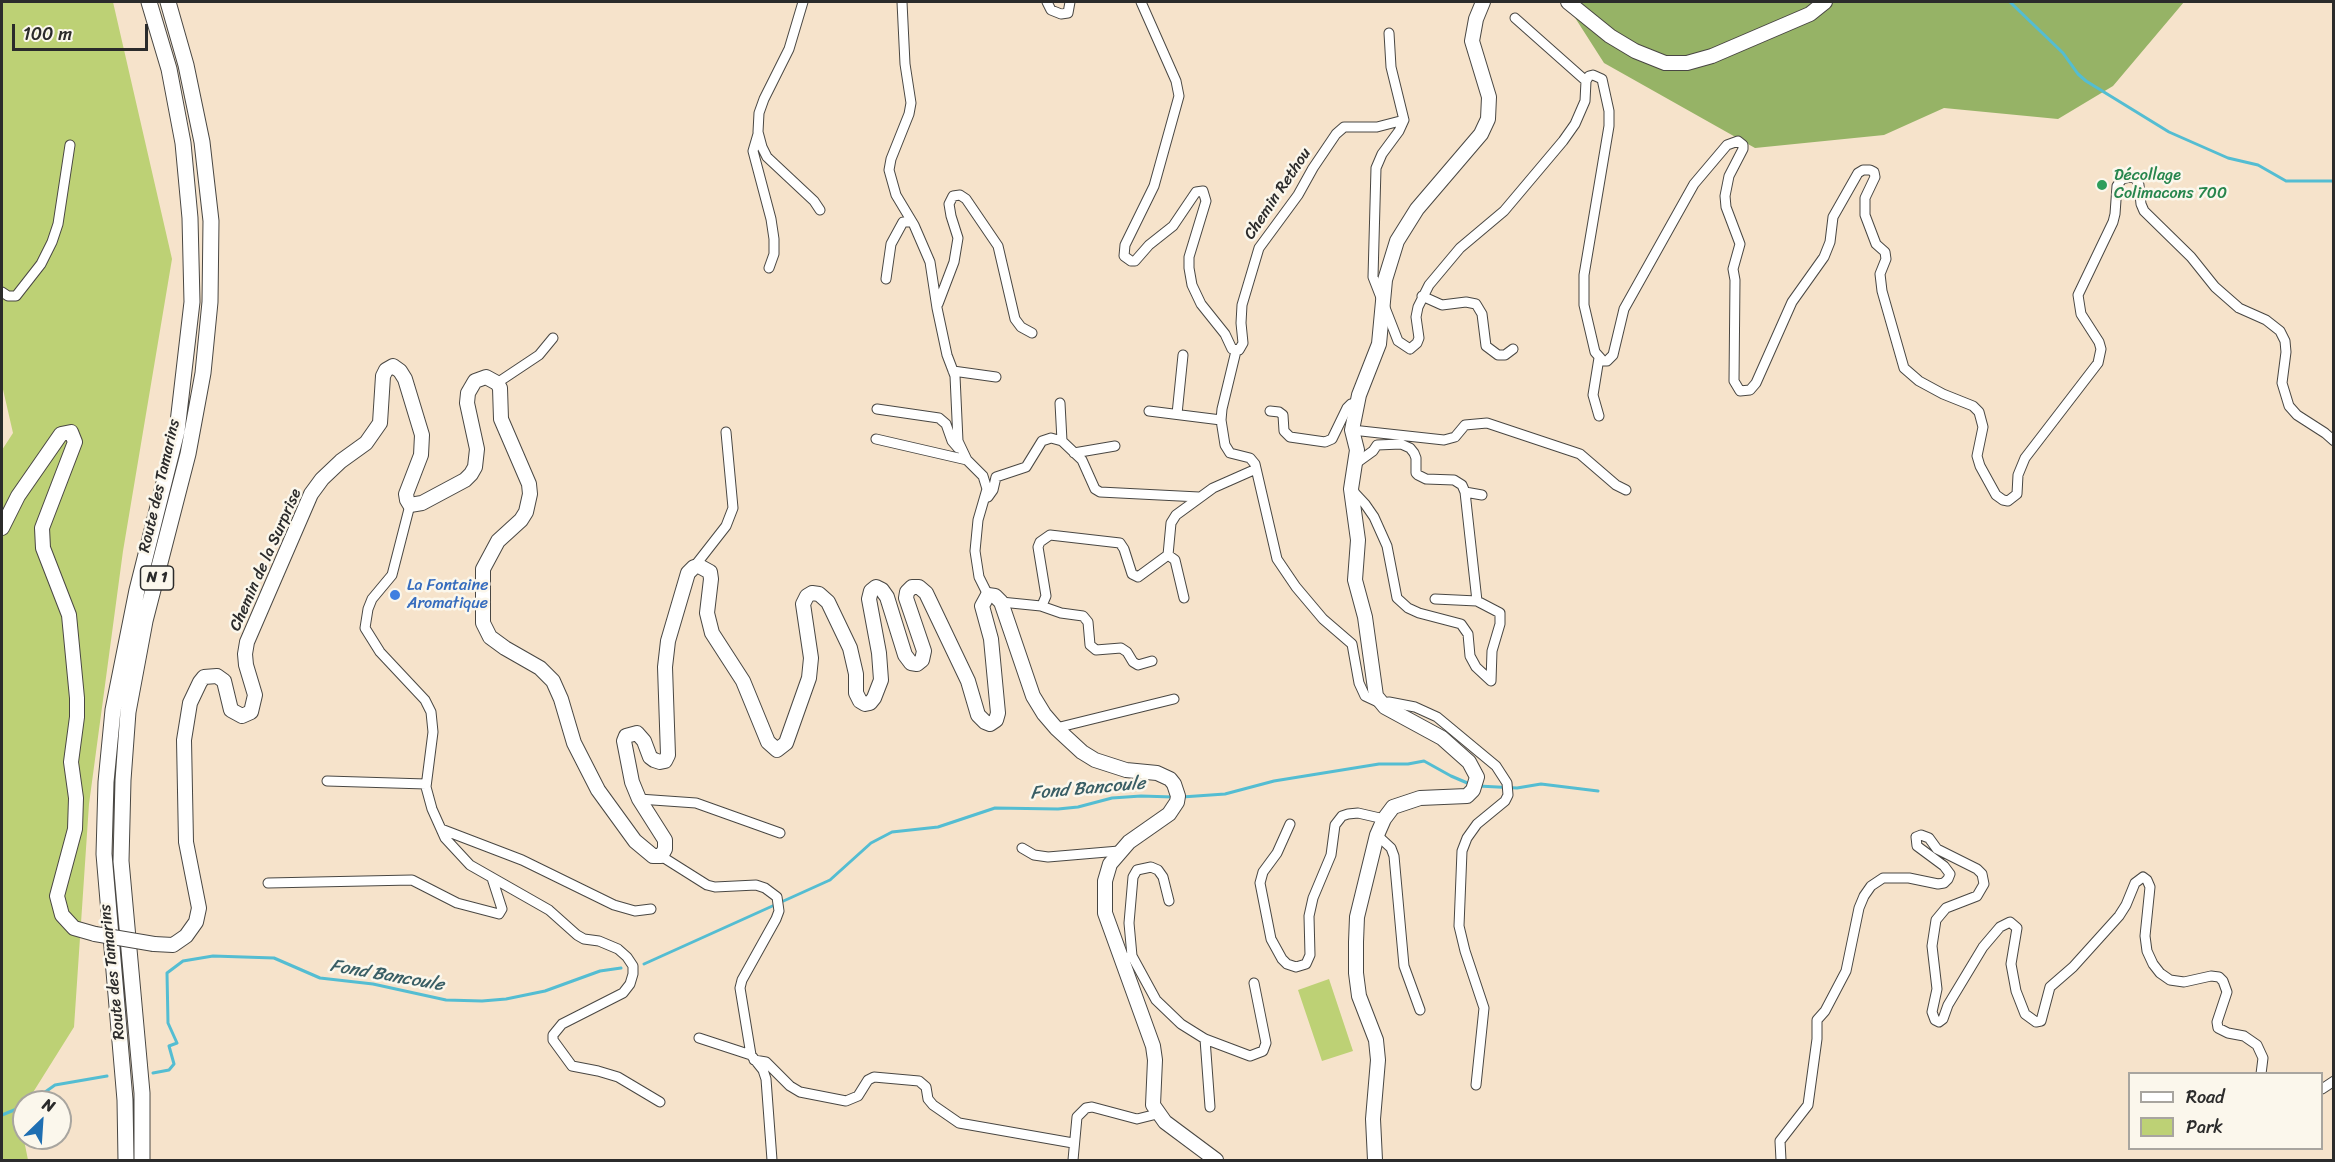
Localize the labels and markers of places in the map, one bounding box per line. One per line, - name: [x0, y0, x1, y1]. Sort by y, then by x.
- place label: Décollage Colimacons 700: [2114, 166, 2227, 204]
- marker: Décollage Colimacons 700: [2095, 178, 2109, 192]
- place label: La Fontaine Aromatique: [407, 576, 488, 614]
- marker: La Fontaine Aromatique: [388, 588, 402, 602]

